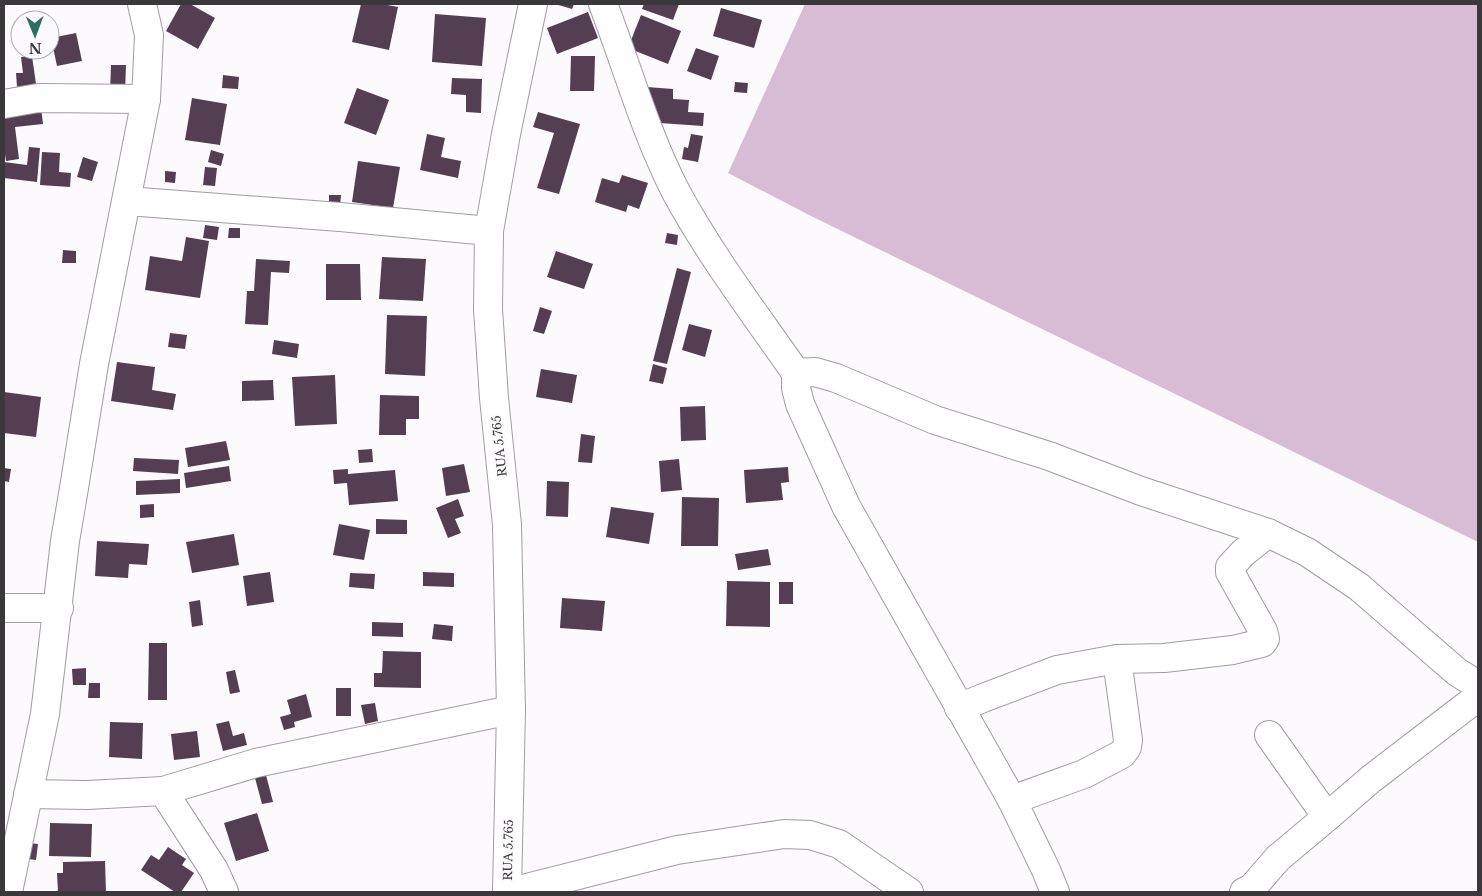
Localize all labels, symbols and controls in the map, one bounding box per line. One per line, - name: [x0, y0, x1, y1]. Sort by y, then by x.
- north arrow: [10, 10, 60, 60]
- text: N: [28, 39, 42, 57]
- street label: RUA 5.765: [488, 414, 510, 477]
- street label: RUA 5.765: [500, 819, 516, 881]

